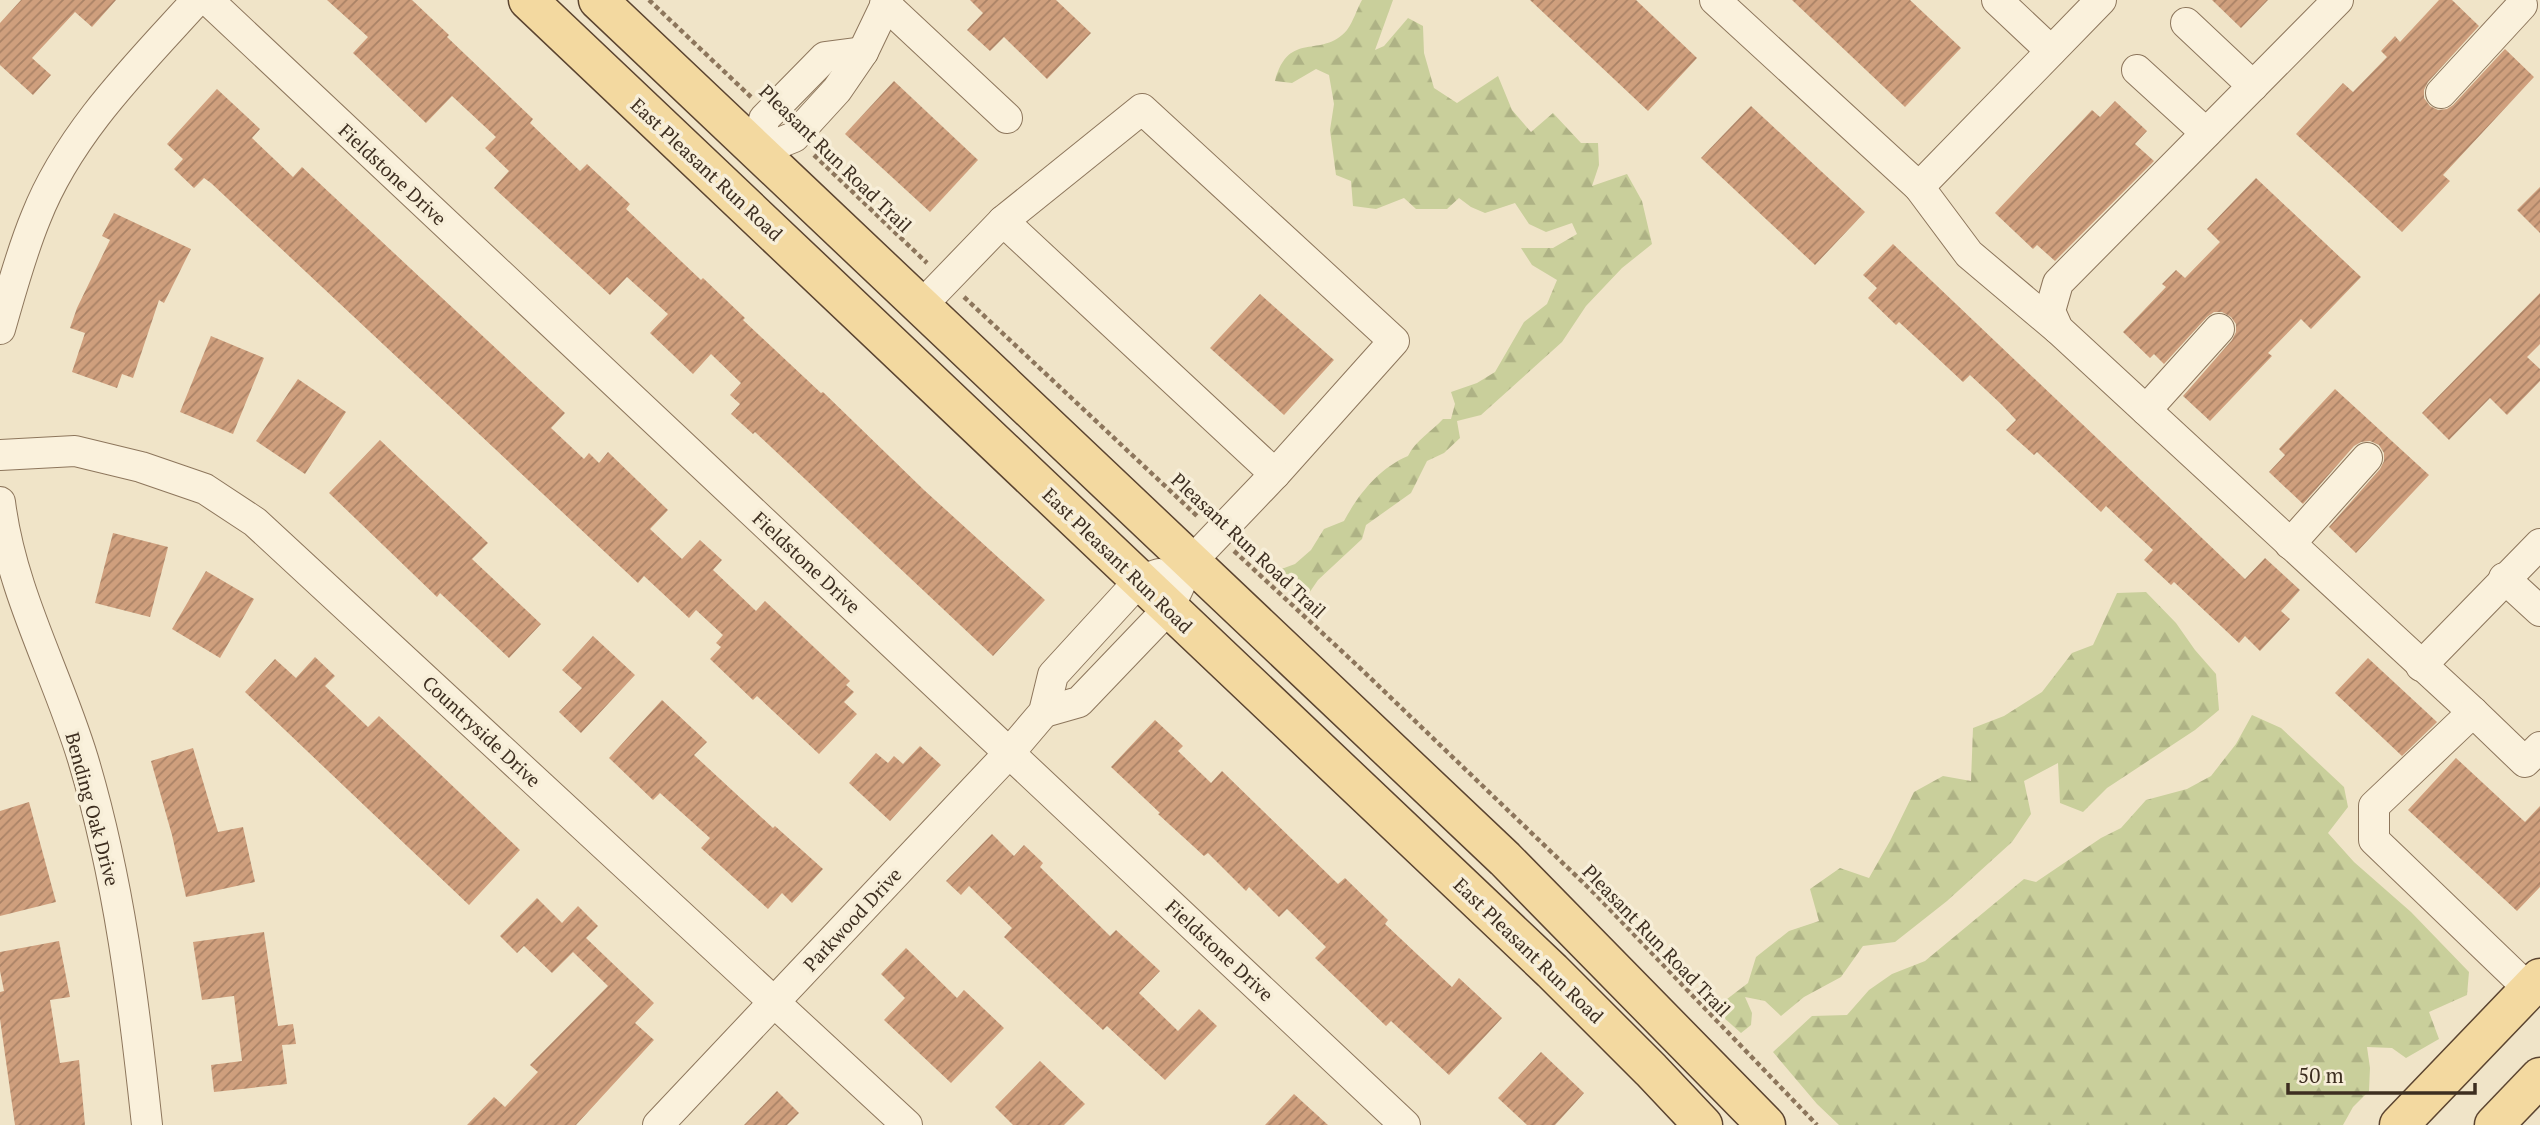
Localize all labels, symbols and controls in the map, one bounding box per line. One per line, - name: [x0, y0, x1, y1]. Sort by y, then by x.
- street label: Pleasant Run Road Trail: [755, 79, 917, 237]
- street label: East Pleasant Run Road: [626, 92, 789, 246]
- street label: Fieldstone Drive: [334, 118, 452, 230]
- street label: Pleasant Run Road Trail: [1166, 467, 1332, 623]
- street label: East Pleasant Run Road: [1038, 482, 1199, 638]
- street label: Fieldstone Drive: [748, 506, 866, 618]
- street label: Countryside Drive: [418, 670, 546, 792]
- street label: Bending Oak Drive: [60, 729, 126, 889]
- street label: Pleasant Run Road Trail: [1578, 859, 1736, 1021]
- street label: Parkwood Drive: [797, 862, 907, 976]
- street label: East Pleasant Run Road: [1449, 872, 1610, 1028]
- street label: Fieldstone Drive: [1161, 894, 1279, 1006]
- scale bar: [2288, 1052, 2475, 1096]
- text: 50 m: [2298, 1061, 2344, 1089]

